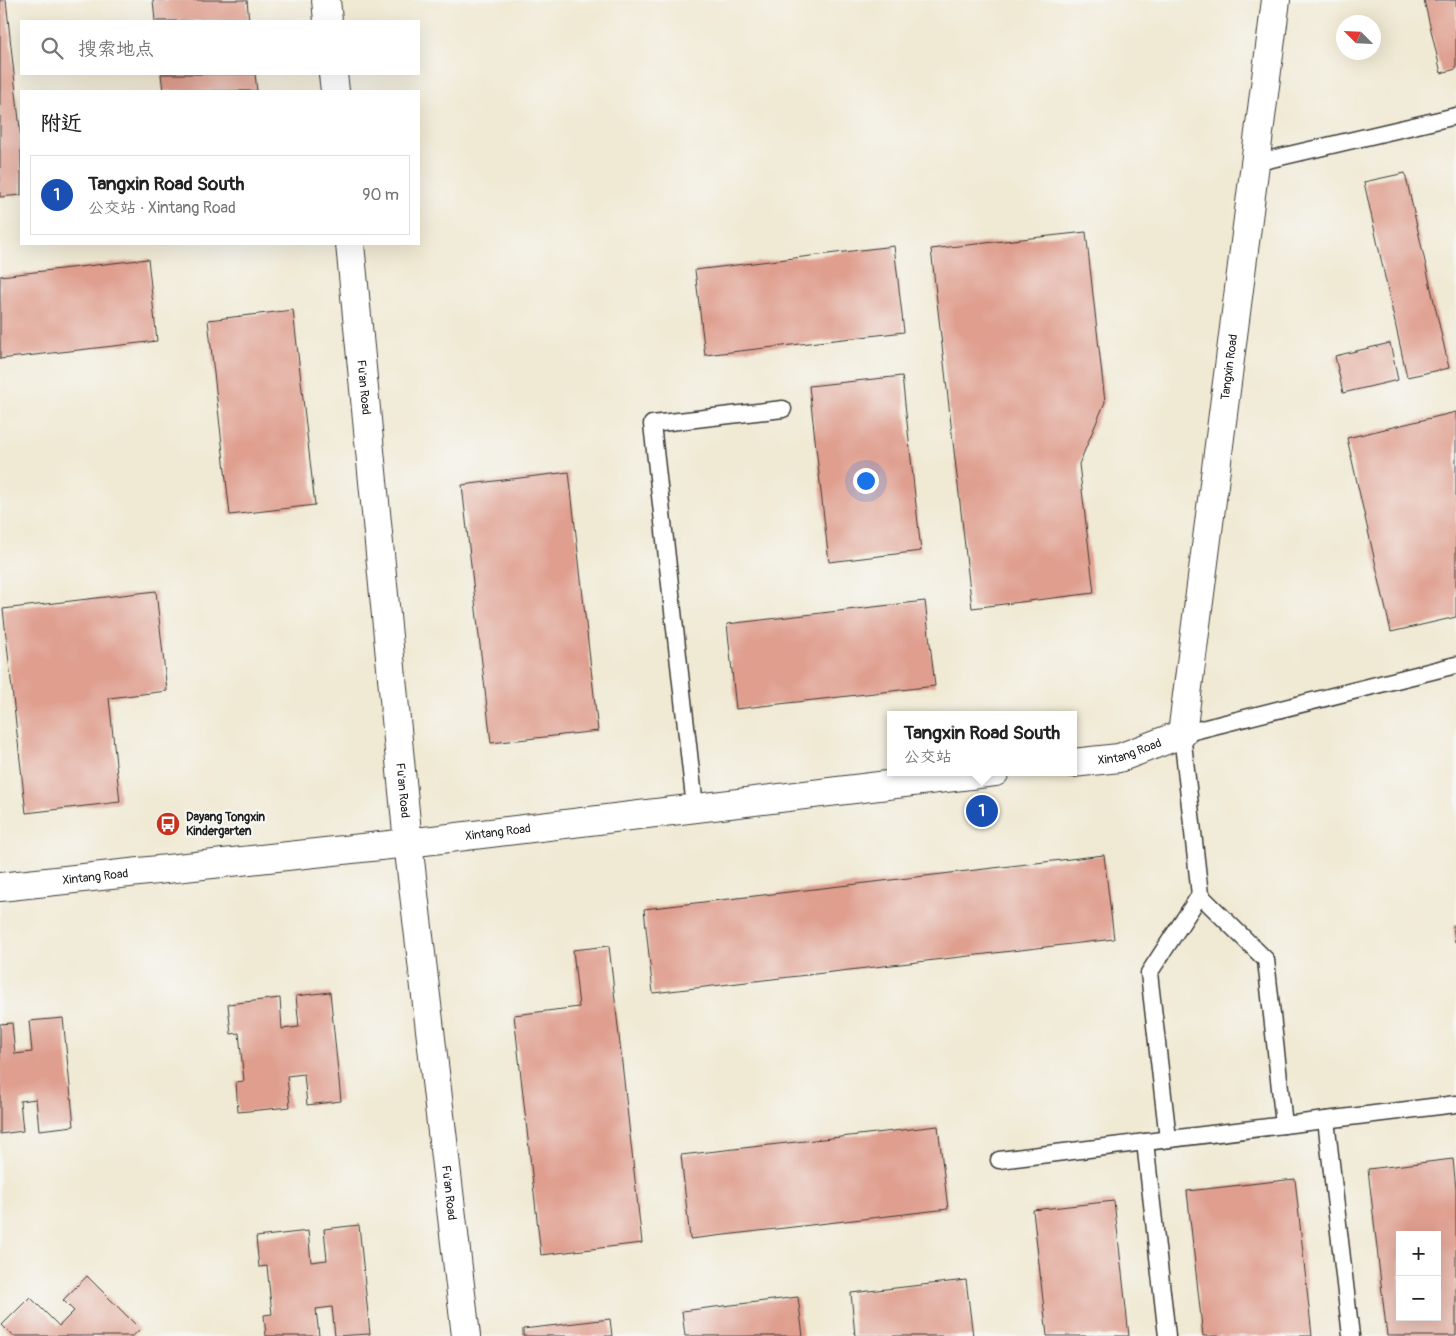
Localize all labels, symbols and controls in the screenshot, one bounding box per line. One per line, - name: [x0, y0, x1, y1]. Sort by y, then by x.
- north arrow: [1336, 15, 1381, 60]
- search box: [20, 20, 420, 75]
- icon: search: [38, 34, 66, 62]
- text: 搜索地点: [78, 37, 154, 61]
- text: 附近: [40, 110, 82, 137]
- text: Tangxin Road South: [88, 172, 244, 196]
- text: 1: [54, 185, 60, 205]
- text: 90 m: [362, 185, 399, 205]
- text: 公交站 · Xintang Road: [88, 198, 236, 218]
- street label: Tangxin Road: [1217, 333, 1241, 401]
- street label: Fu'an Road: [354, 359, 374, 416]
- your location: [853, 468, 879, 494]
- popup: [887, 711, 1077, 776]
- text: Tangxin Road South: [904, 721, 1060, 745]
- street label: Xintang Road: [1097, 735, 1164, 768]
- text: 公交站: [904, 747, 952, 767]
- street label: Fu'an Road: [393, 762, 413, 819]
- pin: 1: [966, 792, 998, 830]
- place label: Dayang Tongxin Kindergarten: [186, 810, 265, 839]
- bus stop icon: Dayang Tongxin Kindergarten: [155, 811, 181, 837]
- street label: Xintang Road: [464, 821, 532, 844]
- street label: Xintang Road: [62, 866, 129, 888]
- street label: Fu'an Road: [438, 1164, 460, 1221]
- map controls: [1396, 1231, 1441, 1321]
- button: +: [1396, 1231, 1441, 1276]
- button: −: [1396, 1276, 1441, 1321]

